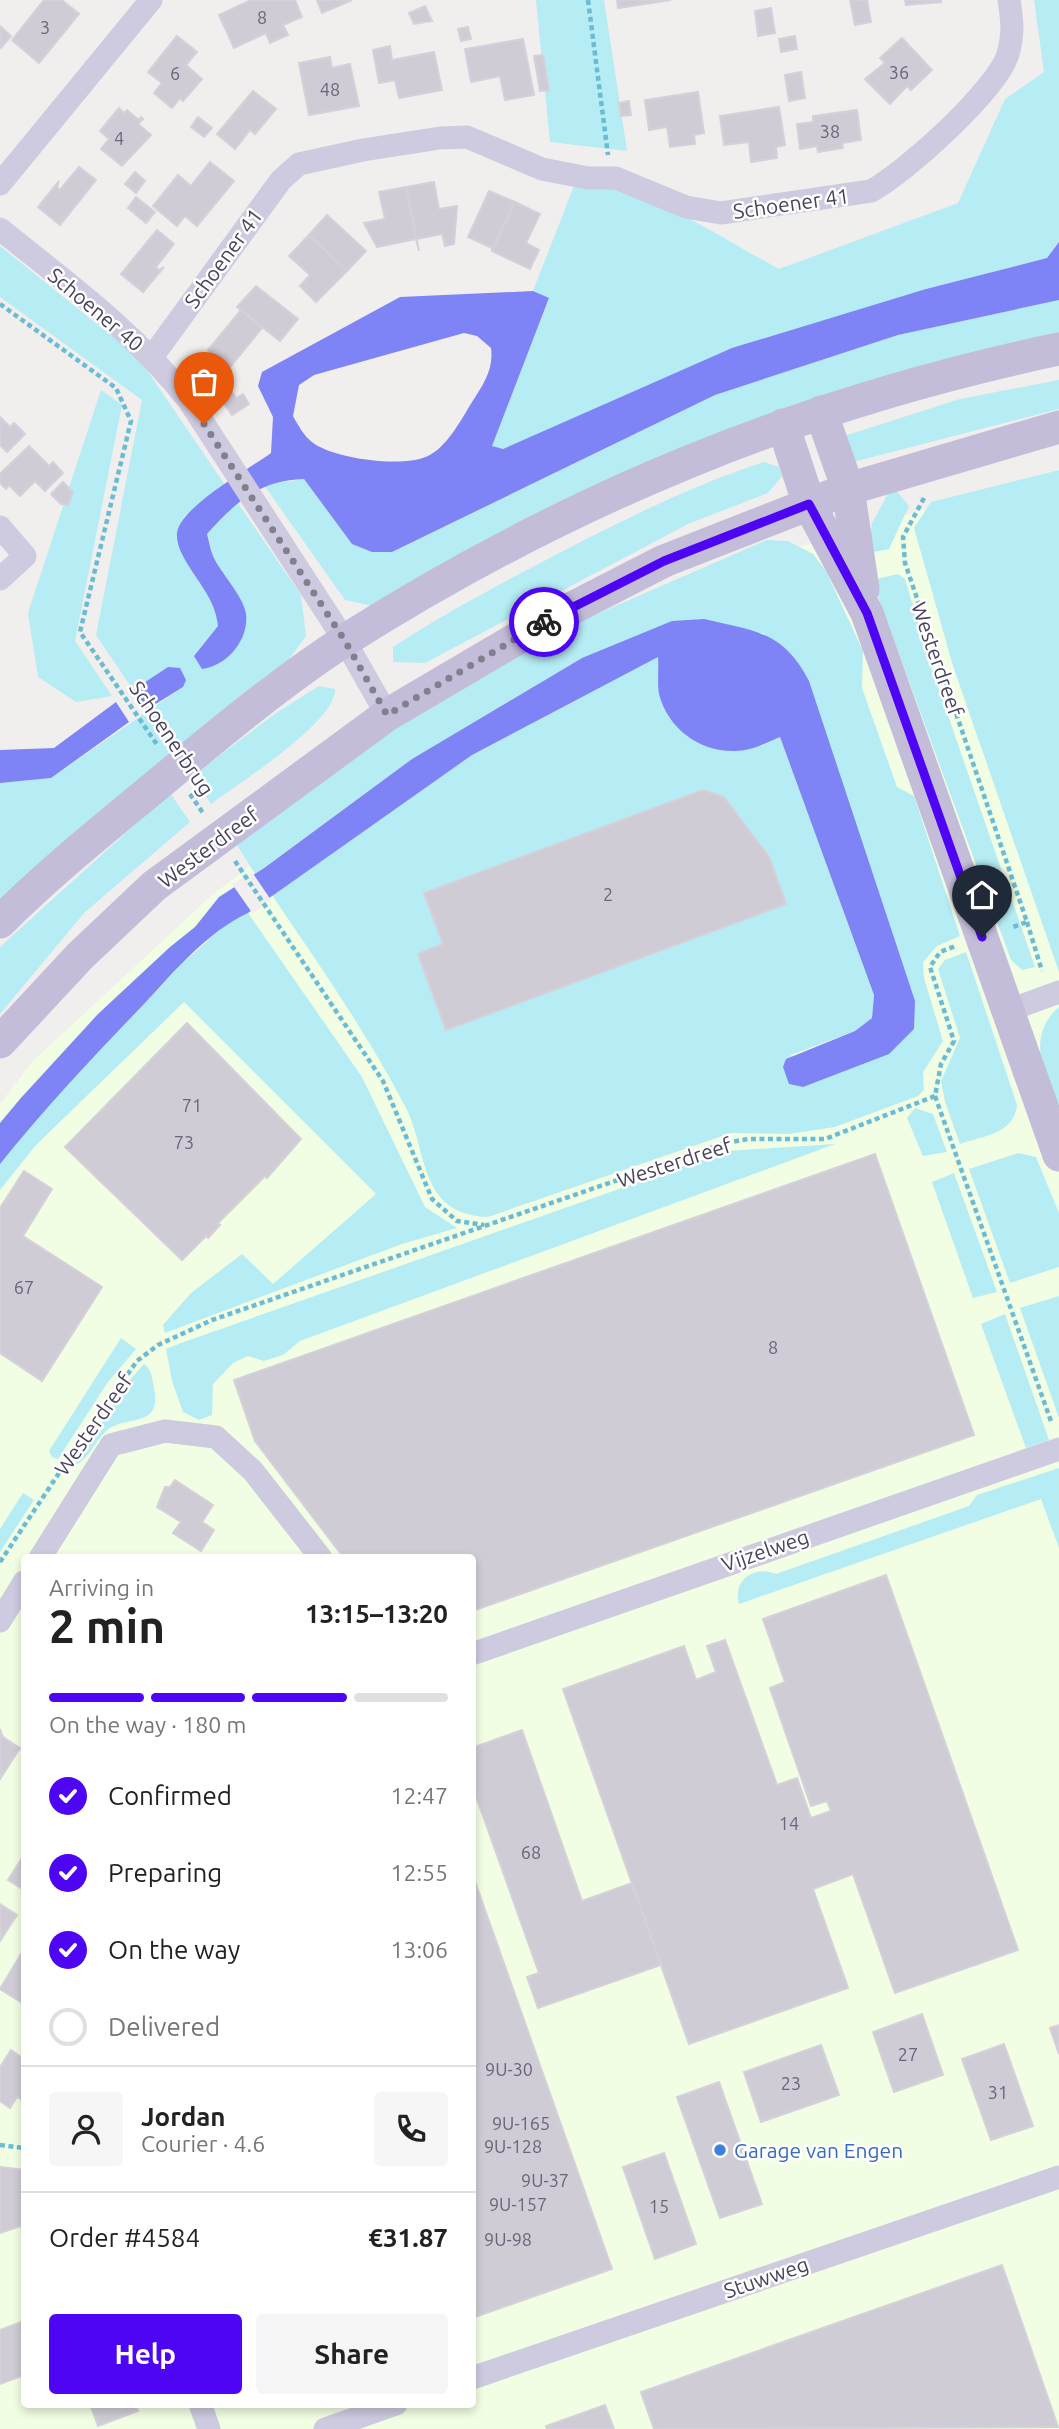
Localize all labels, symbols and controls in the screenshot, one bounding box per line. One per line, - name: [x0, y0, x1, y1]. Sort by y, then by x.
- house number: 8: [257, 7, 267, 27]
- house number: 3: [40, 17, 50, 37]
- house number: 36: [889, 62, 909, 82]
- house number: 6: [170, 63, 180, 83]
- house number: 48: [320, 79, 340, 99]
- house number: 38: [820, 121, 840, 141]
- house number: 4: [114, 128, 124, 148]
- street label: Schoener 41: [732, 183, 850, 223]
- street label: Schoener 41: [179, 204, 267, 312]
- street label: Schoener 40: [44, 262, 148, 356]
- pin: [174, 352, 234, 424]
- icon: bag: [185, 363, 223, 401]
- courier: [509, 587, 579, 657]
- street label: Westerdreef: [907, 599, 969, 720]
- icon: bike: [525, 603, 563, 641]
- street label: Schoenerbrug: [125, 676, 219, 800]
- street label: Westerdreef: [153, 801, 264, 892]
- pin: [952, 865, 1012, 937]
- icon: home: [963, 876, 1001, 914]
- house number: 2: [603, 884, 613, 904]
- house number: 71: [182, 1095, 202, 1115]
- house number: 73: [174, 1132, 194, 1152]
- street label: Westerdreef: [614, 1132, 735, 1192]
- house number: 67: [14, 1277, 34, 1297]
- house number: 8: [768, 1337, 778, 1357]
- street label: Westerdreef: [49, 1368, 138, 1480]
- street label: Vijzelweg: [718, 1524, 812, 1576]
- text: Arriving in: [49, 1575, 154, 1600]
- text: 13:15–13:20: [305, 1599, 448, 1628]
- text: 2 min: [49, 1600, 165, 1652]
- text: On the way · 180 m: [49, 1712, 246, 1737]
- icon: check: [49, 1777, 87, 1815]
- text: Confirmed: [108, 1781, 232, 1810]
- text: 12:47: [390, 1783, 448, 1808]
- house number: 14: [779, 1813, 799, 1833]
- house number: 68: [521, 1842, 541, 1862]
- icon: check: [49, 1854, 87, 1892]
- text: Preparing: [108, 1858, 222, 1887]
- text: 12:55: [390, 1860, 448, 1885]
- icon: check: [49, 1931, 87, 1969]
- text: On the way: [108, 1935, 240, 1964]
- text: 13:06: [390, 1937, 448, 1962]
- text: Delivered: [108, 2012, 220, 2041]
- house number: 27: [898, 2044, 918, 2064]
- house number: 9U-30: [485, 2059, 533, 2079]
- house number: 23: [781, 2073, 801, 2093]
- house number: 31: [988, 2082, 1008, 2102]
- button: person: [49, 2092, 123, 2166]
- button: phone: [374, 2092, 448, 2166]
- text: Jordan: [141, 2102, 226, 2131]
- house number: 9U-165: [492, 2113, 550, 2133]
- text: Courier · 4.6: [141, 2131, 265, 2156]
- house number: 9U-128: [484, 2136, 542, 2156]
- place label: Garage van Engen: [734, 2138, 903, 2162]
- marker: Garage van Engen: [712, 2142, 728, 2158]
- house number: 9U-37: [521, 2170, 569, 2190]
- house number: 9U-157: [489, 2194, 547, 2214]
- house number: 15: [649, 2196, 669, 2216]
- text: Order #4584: [49, 2223, 200, 2252]
- text: €31.87: [368, 2223, 448, 2252]
- house number: 9U-98: [484, 2229, 532, 2249]
- street label: Stuwweg: [721, 2251, 811, 2303]
- button: Help: [49, 2314, 242, 2394]
- button: Share: [256, 2314, 448, 2394]

